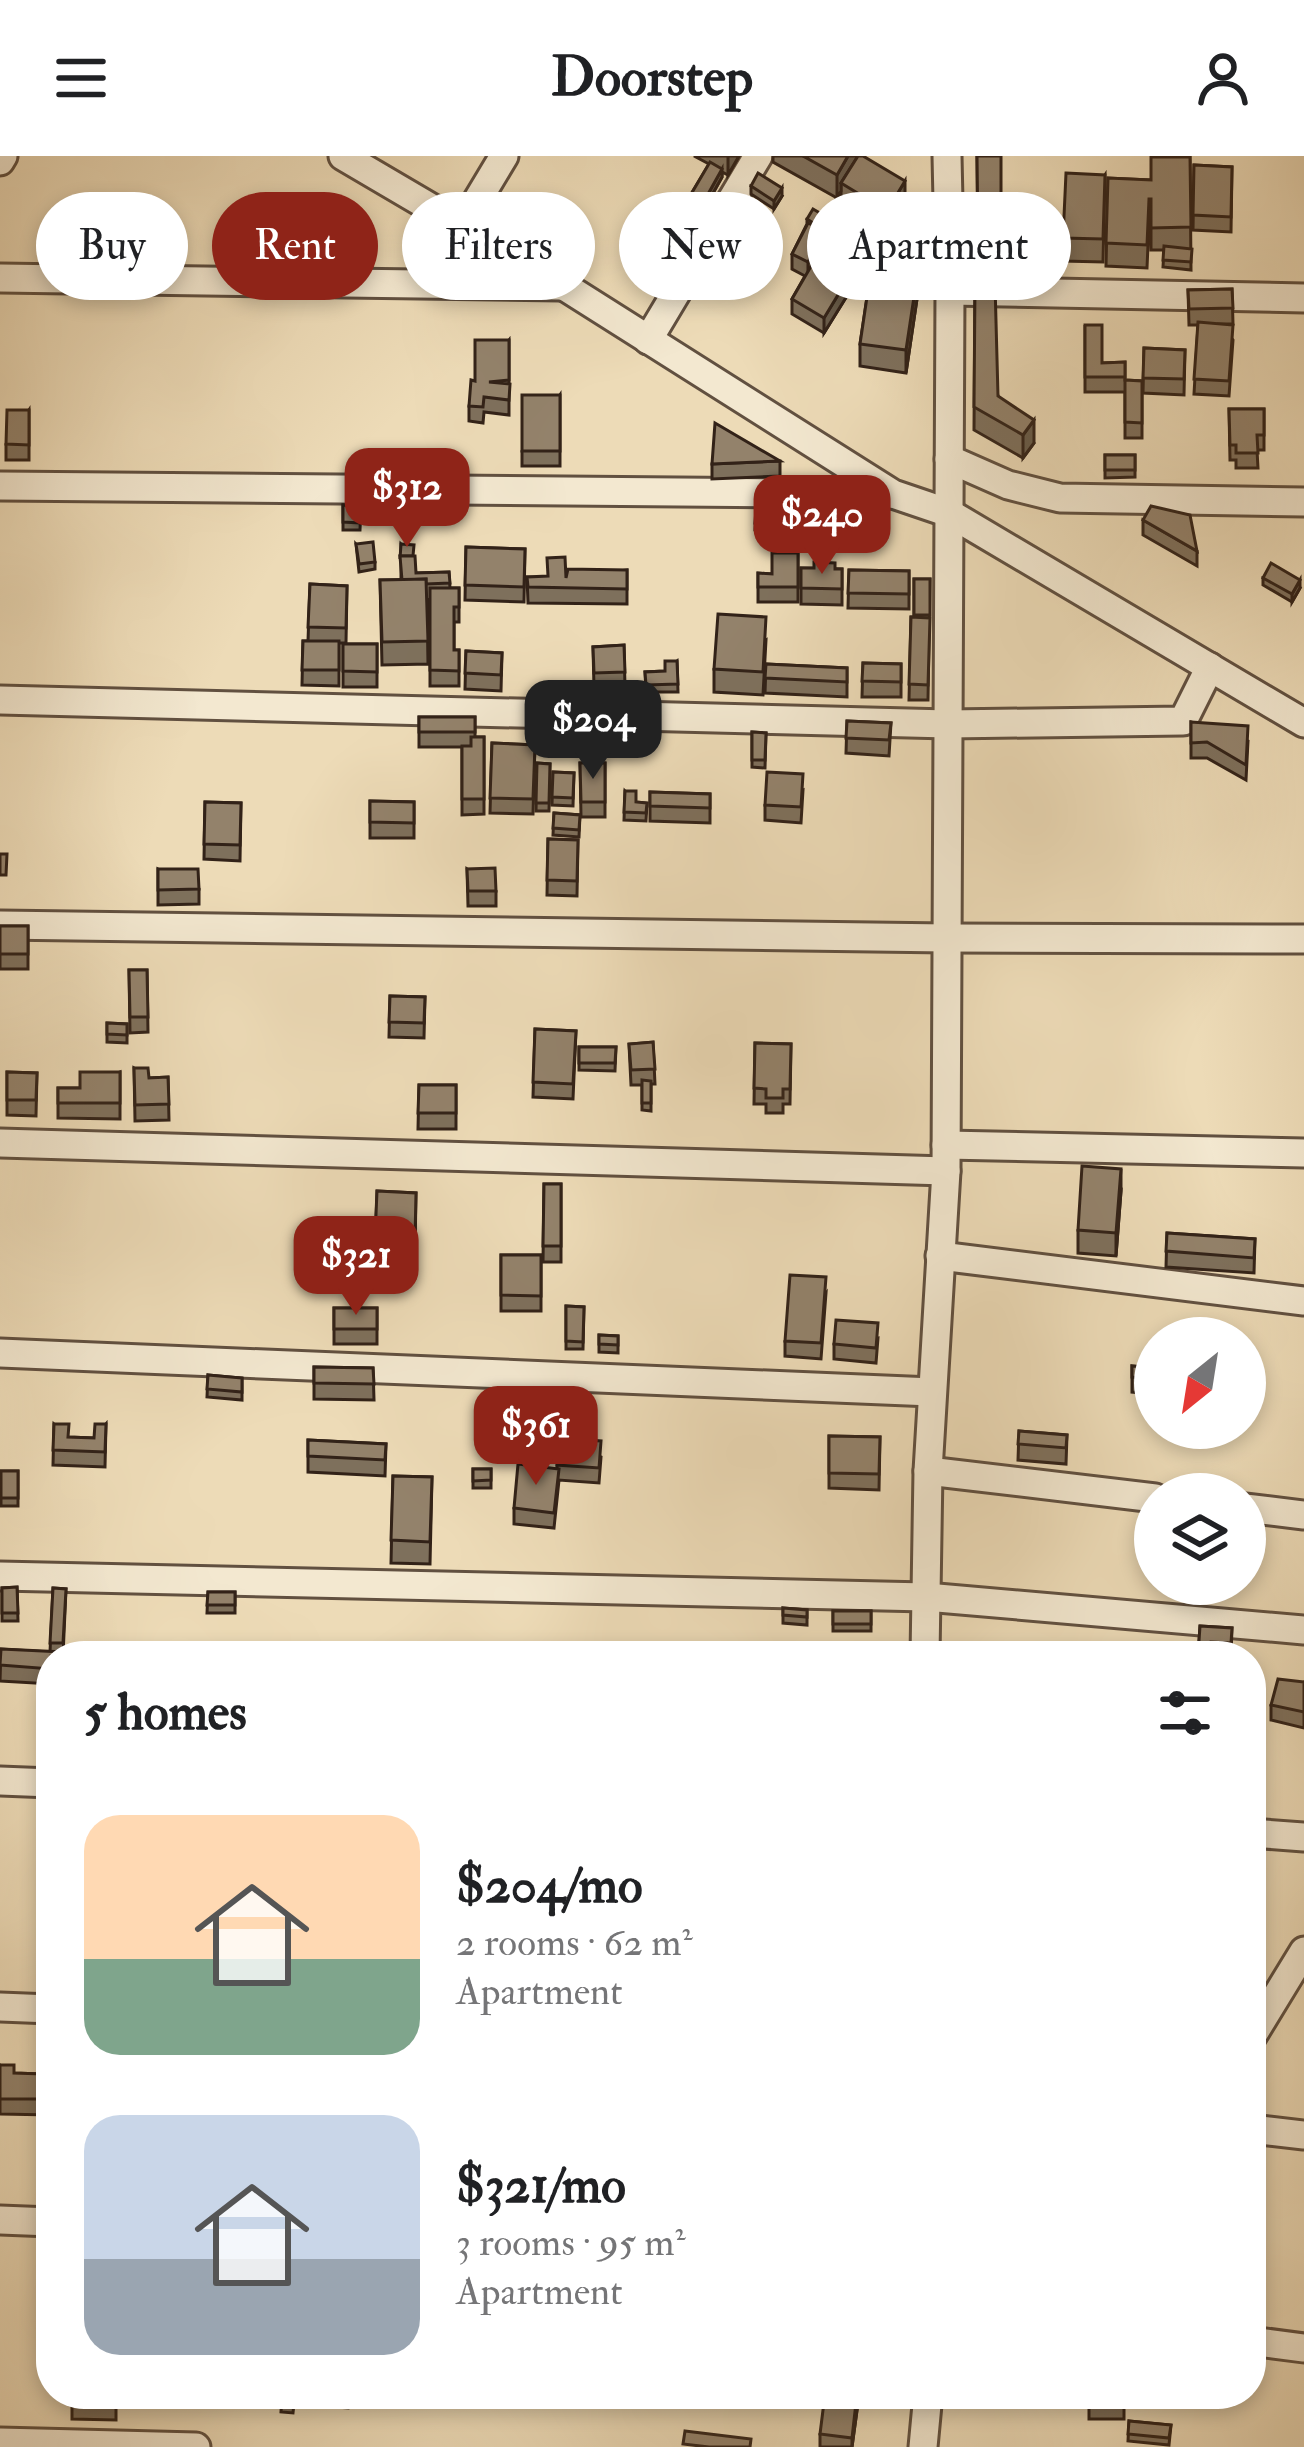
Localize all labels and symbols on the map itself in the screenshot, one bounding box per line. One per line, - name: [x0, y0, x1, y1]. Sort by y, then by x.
- pin: $312: [336, 448, 478, 550]
- pin: $240: [751, 475, 893, 577]
- pin: $204: [522, 680, 664, 782]
- pin: $321: [285, 1216, 427, 1318]
- north arrow: [1134, 1317, 1266, 1449]
- pin: $361: [465, 1386, 607, 1488]

